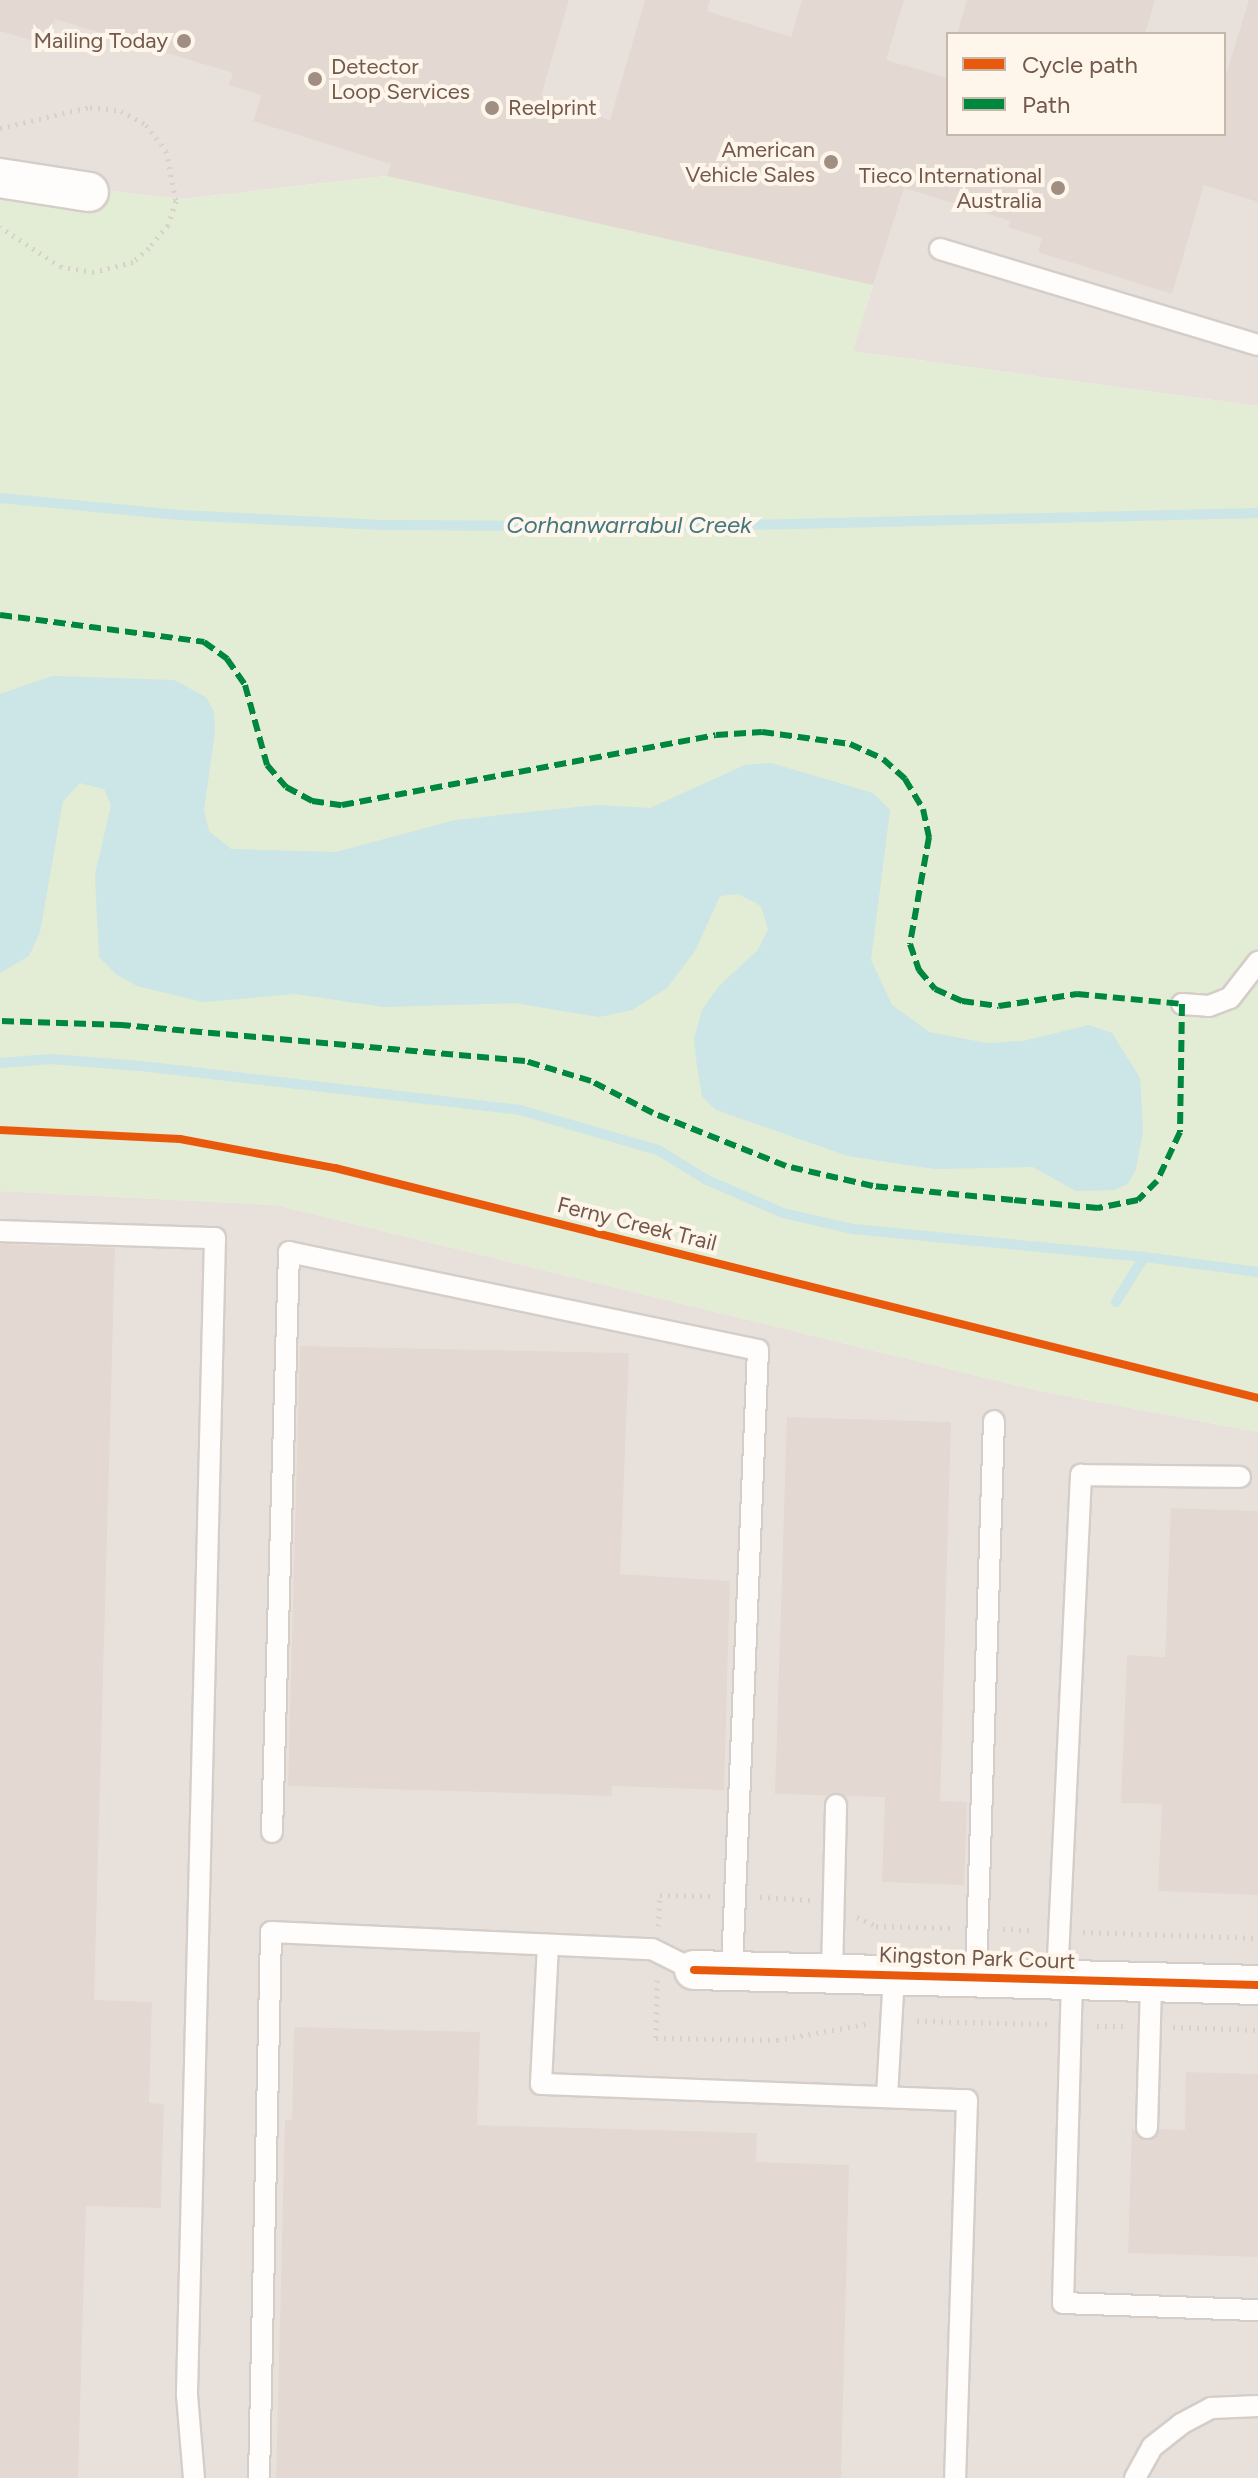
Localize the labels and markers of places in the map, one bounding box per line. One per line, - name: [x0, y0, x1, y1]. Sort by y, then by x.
- place label: Mailing Today: [33, 28, 168, 54]
- marker: Mailing Today: [175, 32, 193, 50]
- place label: Detector Loop Services: [331, 53, 470, 104]
- marker: Detector Loop Services: [306, 70, 324, 88]
- place label: Reelprint: [508, 95, 597, 121]
- marker: Reelprint: [483, 99, 501, 117]
- place label: American Vehicle Sales: [685, 136, 815, 188]
- marker: American Vehicle Sales: [822, 153, 840, 171]
- place label: Tieco International Australia: [859, 162, 1042, 214]
- marker: Tieco International Australia: [1049, 179, 1067, 197]

